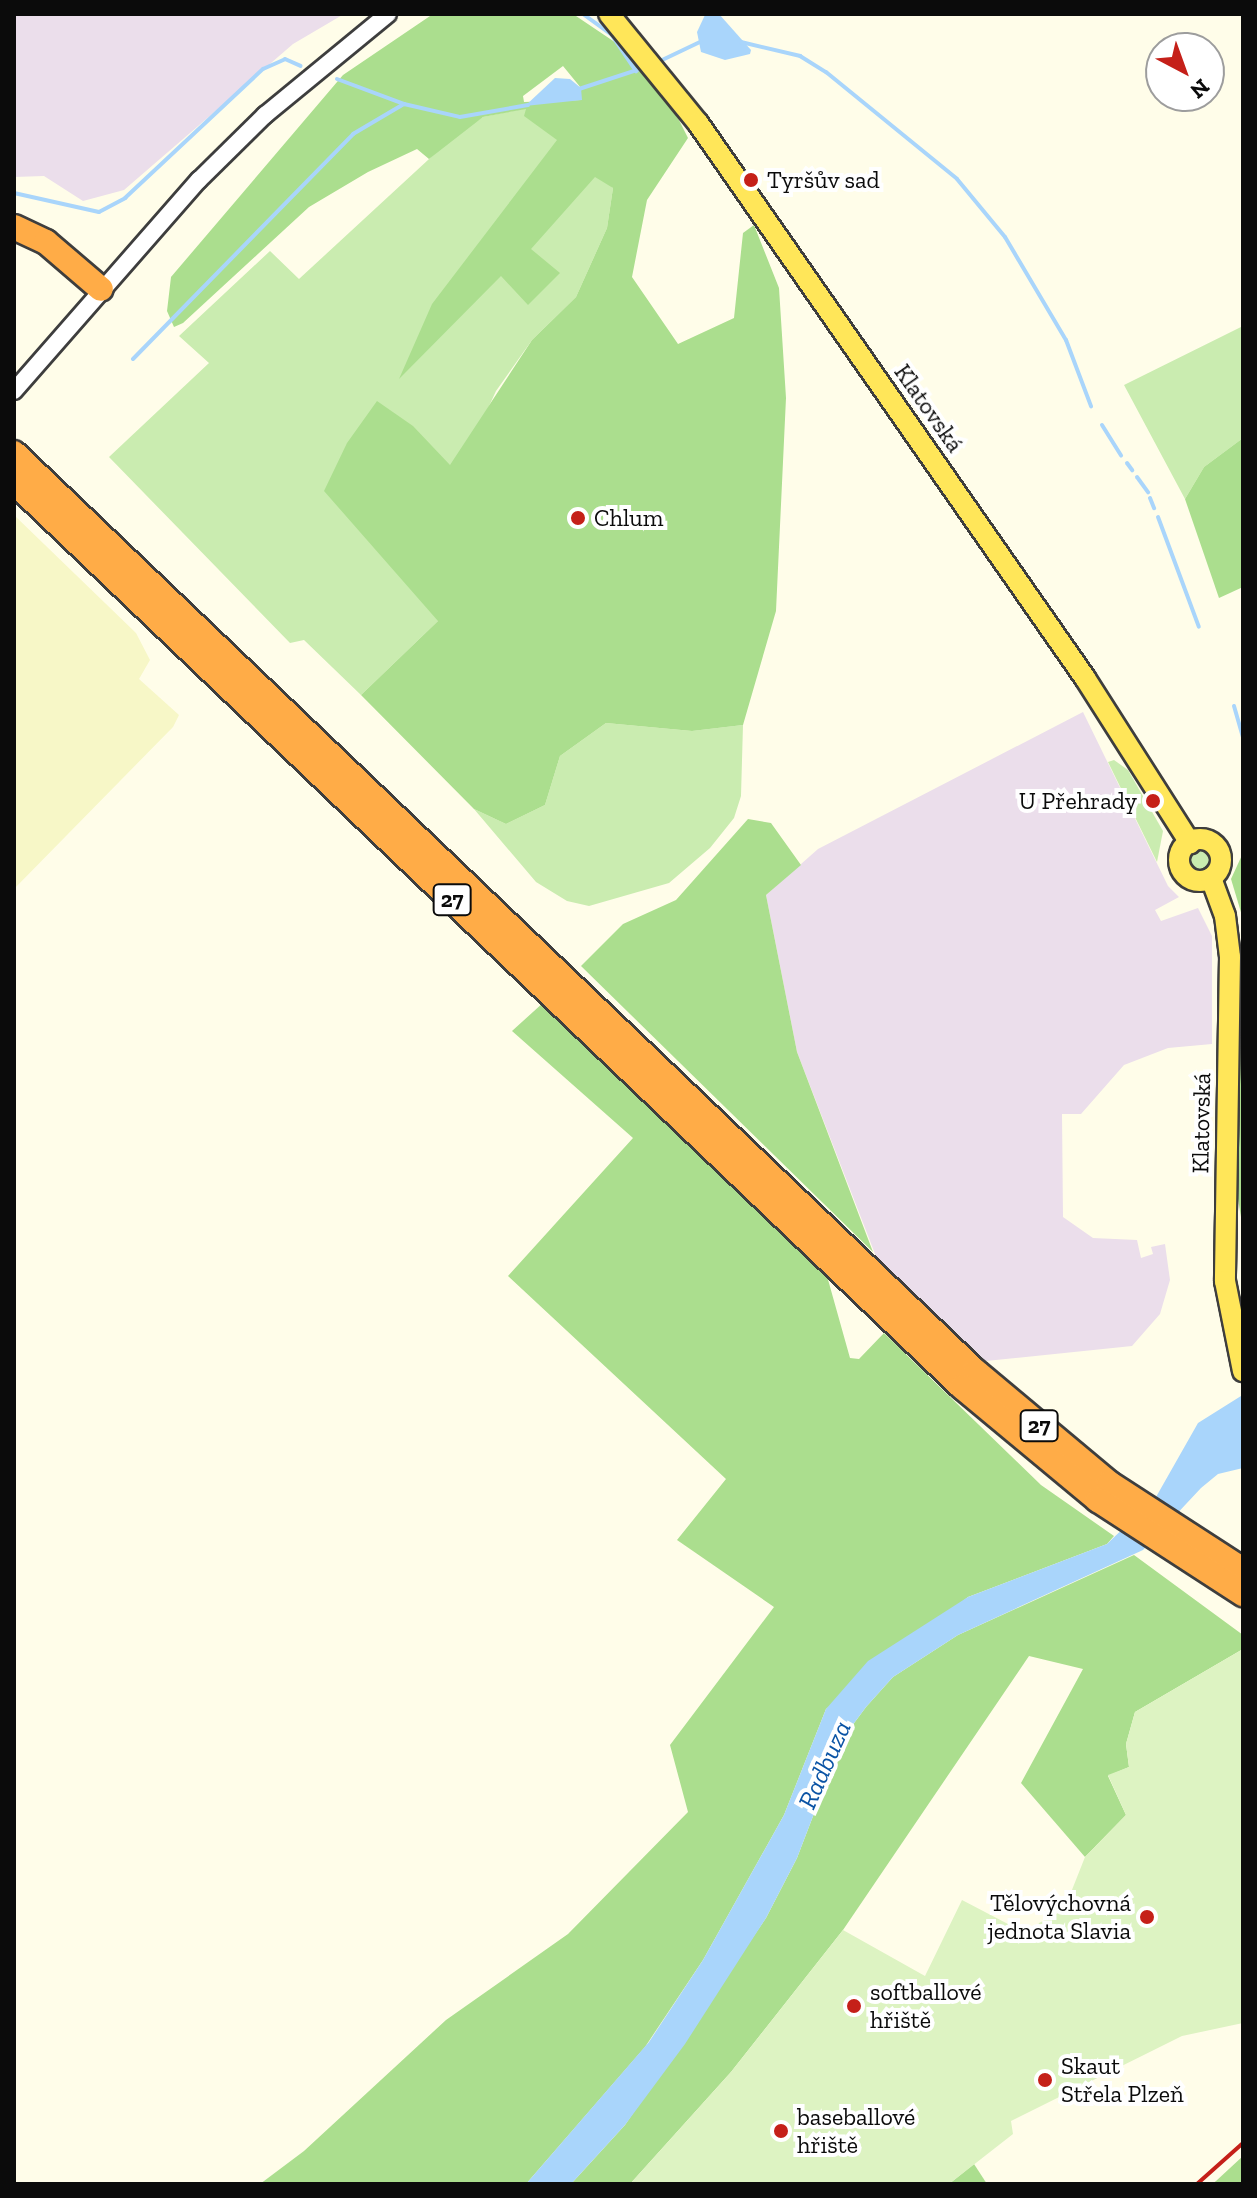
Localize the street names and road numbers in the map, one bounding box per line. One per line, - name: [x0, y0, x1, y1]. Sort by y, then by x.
- street label: Klatovská: [888, 358, 970, 458]
- road number: 27: [432, 882, 472, 918]
- street label: Klatovská: [1186, 1072, 1216, 1174]
- road number: 27: [1019, 1408, 1059, 1444]

